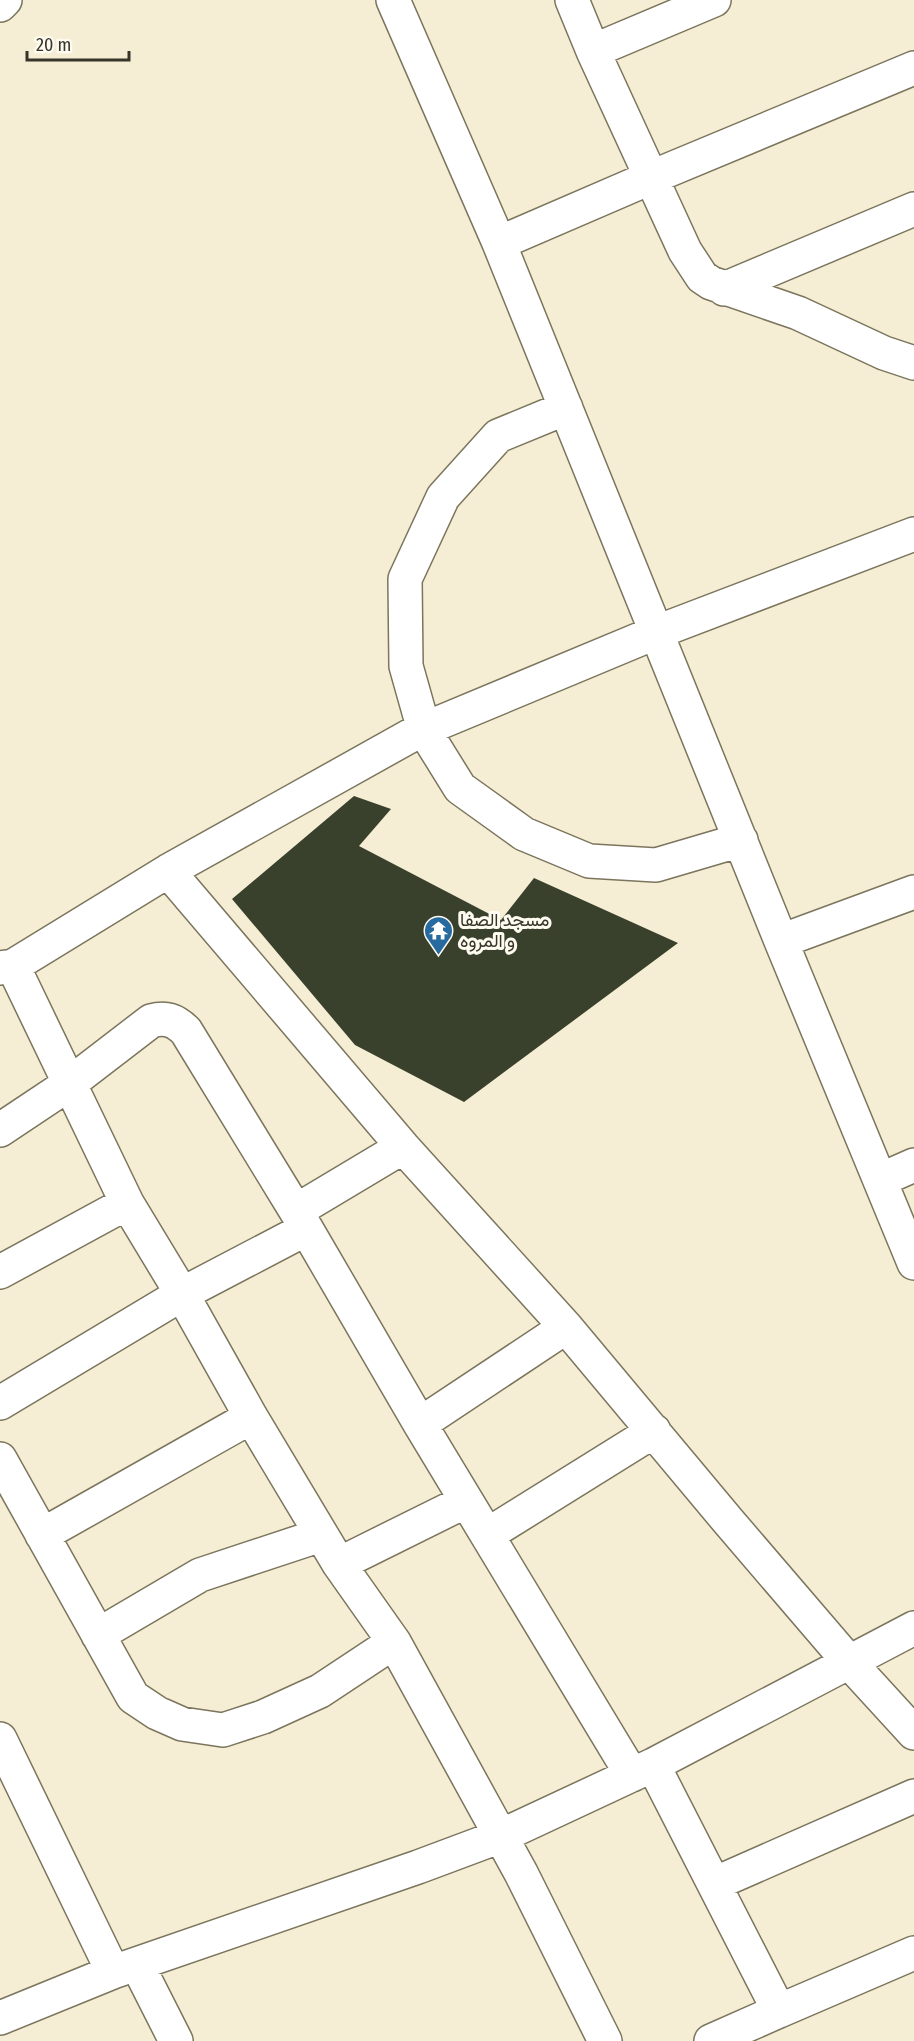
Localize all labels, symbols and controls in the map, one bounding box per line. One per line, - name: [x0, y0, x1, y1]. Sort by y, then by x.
- scale bar: [27, 24, 129, 62]
- text: 20 m: [36, 34, 71, 56]
- place label: مسجد الصفا و المروه: [460, 909, 549, 952]
- temple icon: مسجد الصفا و المروه: [423, 914, 455, 956]

